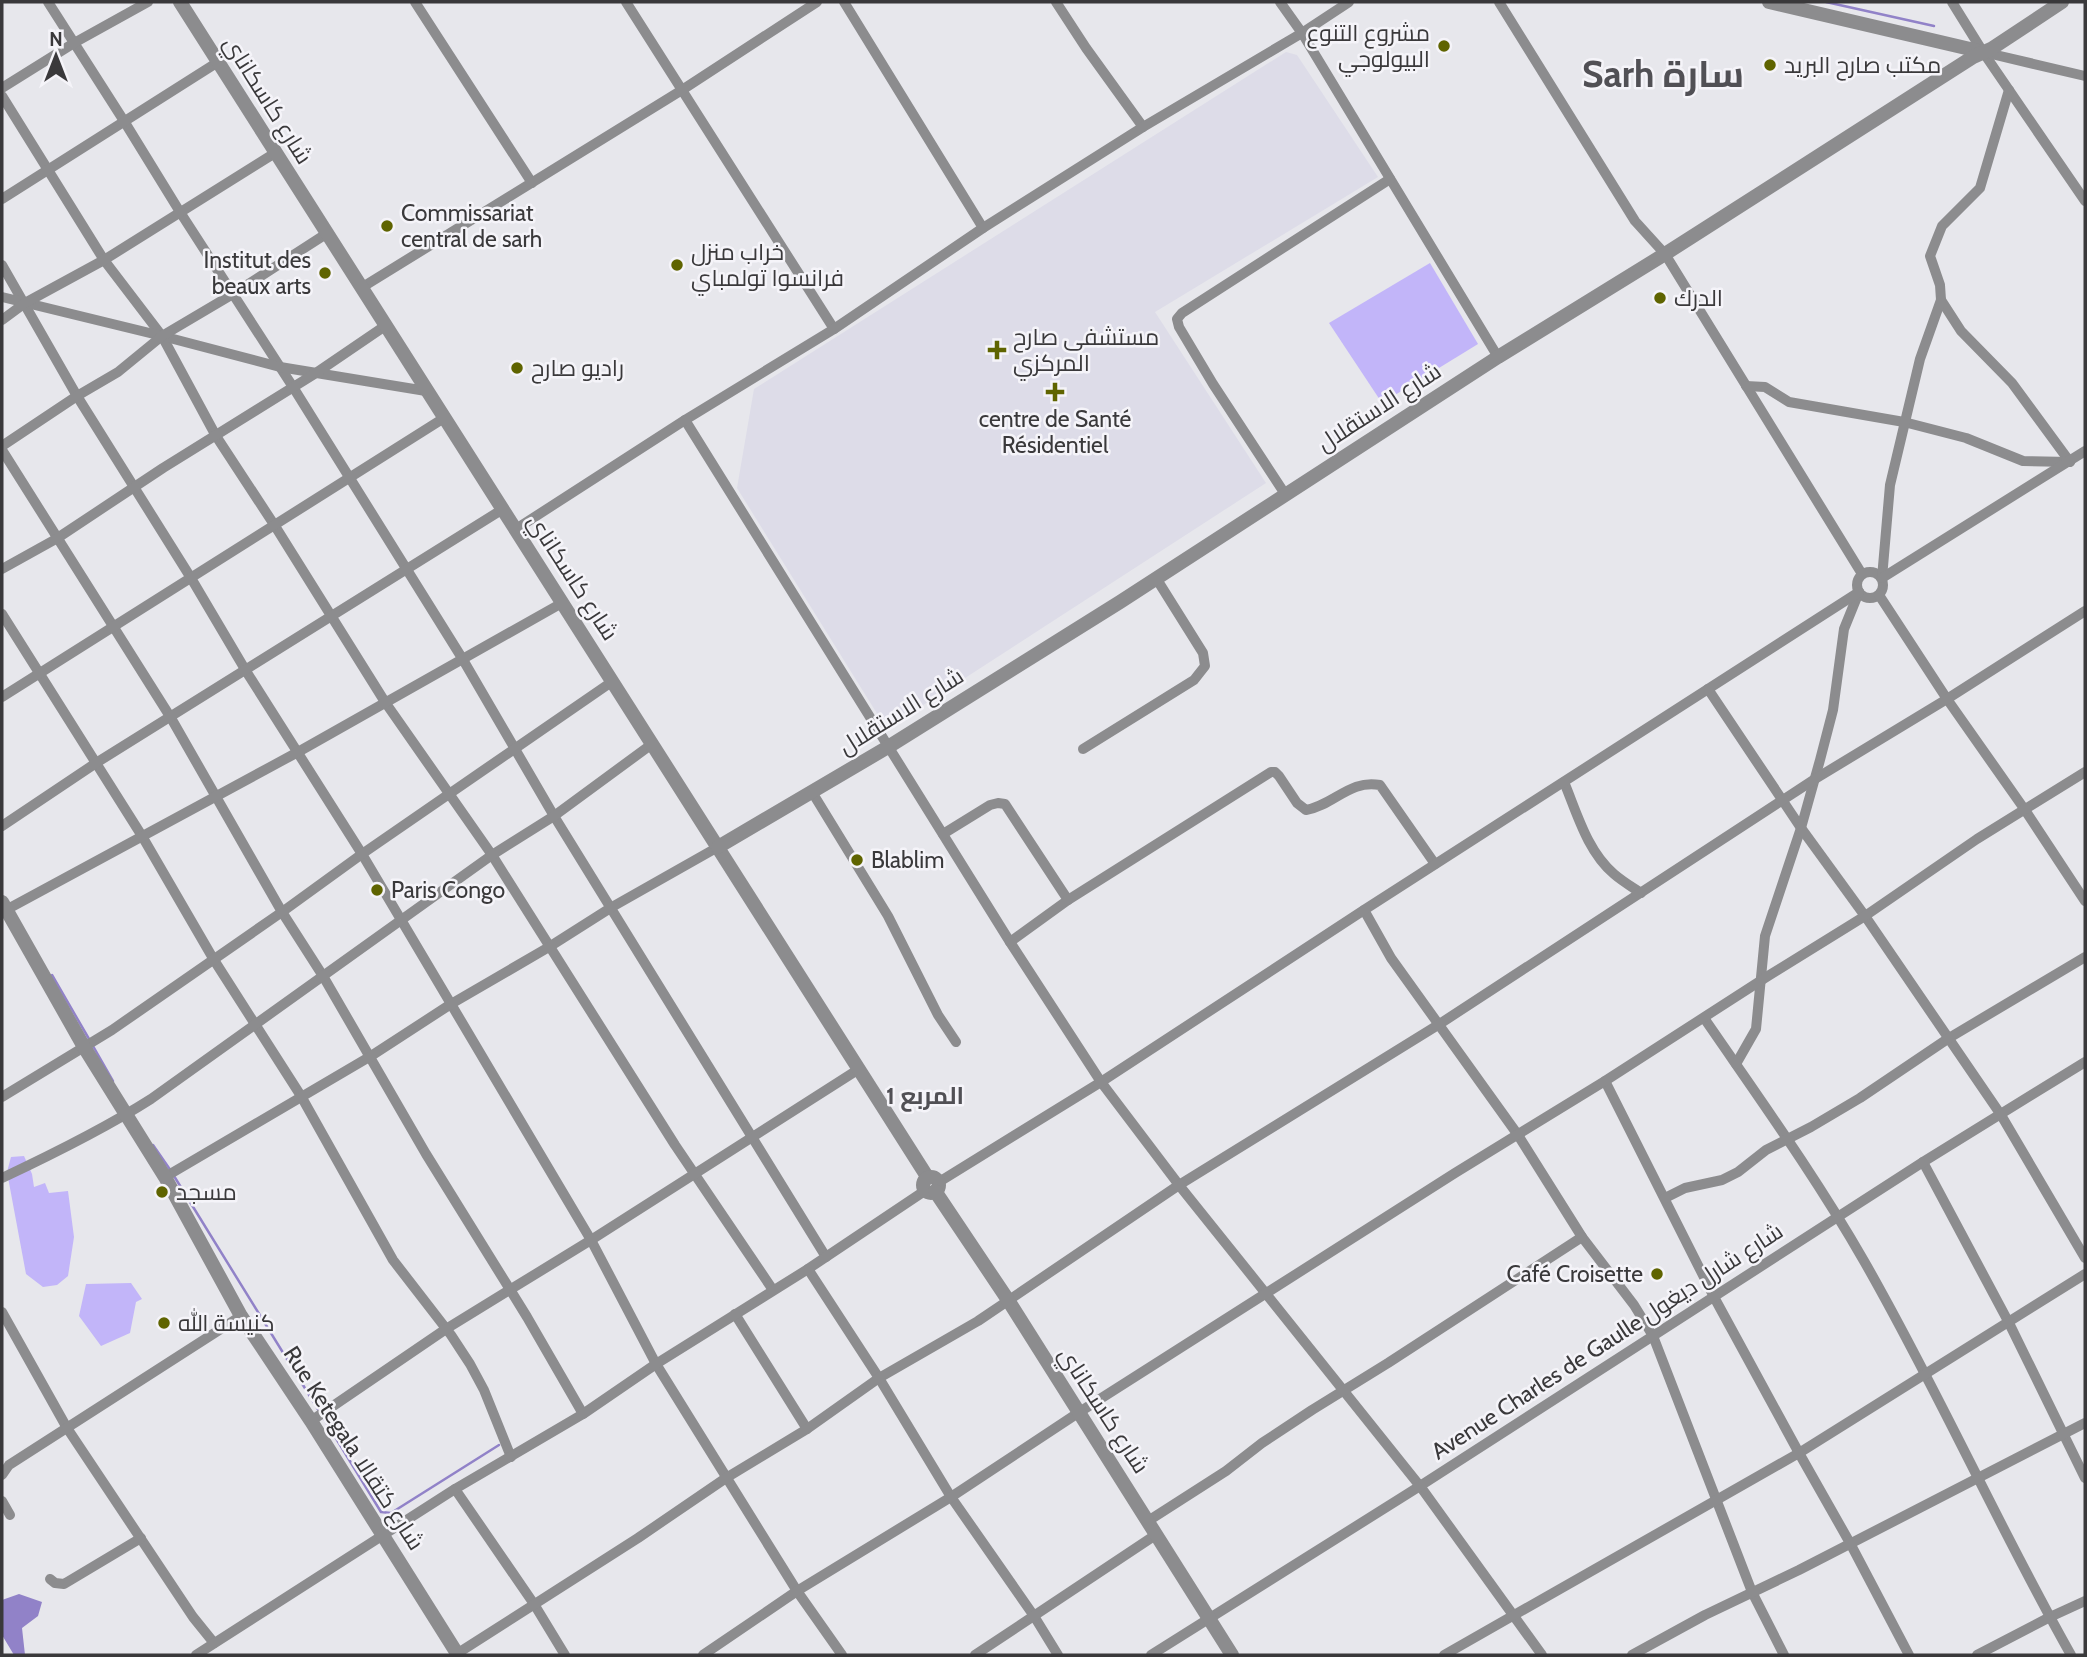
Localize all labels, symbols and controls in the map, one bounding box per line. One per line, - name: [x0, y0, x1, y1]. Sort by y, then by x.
- place label: مشروع التنوع البيولوجي: [1307, 19, 1430, 77]
- north arrow: [21, 21, 91, 91]
- text: N: [49, 28, 63, 51]
- street label: شارع كاسكاناي: [214, 31, 318, 171]
- marker: مشروع التنوع البيولوجي: [1436, 38, 1452, 54]
- district label: Sarh سارة: [1582, 51, 1744, 96]
- place label: مكتب صارح البريد: [1784, 51, 1941, 81]
- marker: مكتب صارح البريد: [1762, 57, 1778, 73]
- place label: Commissariat central de sarh: [401, 199, 542, 253]
- marker: Commissariat central de sarh: [379, 218, 395, 234]
- place label: خراب منزل فرانسوا تولمباي: [691, 238, 844, 296]
- place label: Institut des beaux arts: [204, 246, 311, 300]
- marker: خراب منزل فرانسوا تولمباي: [669, 257, 685, 273]
- marker: Institut des beaux arts: [317, 265, 333, 281]
- place label: الدرك: [1674, 284, 1723, 312]
- marker: الدرك: [1652, 290, 1668, 306]
- place label: مستشفى صارح المركزي: [1013, 323, 1159, 381]
- marker: مستشفى صارح المركزي: [987, 340, 1007, 360]
- place label: راديو صارح: [531, 354, 624, 384]
- street label: شارع الاستقلال: [1312, 357, 1447, 459]
- marker: راديو صارح: [509, 360, 525, 376]
- marker: centre de Santé Résidentiel: [1045, 382, 1065, 402]
- place label: centre de Santé Résidentiel: [979, 405, 1132, 459]
- street label: شارع كاسكاناي: [518, 508, 624, 648]
- street label: شارع الاستقلال: [833, 662, 970, 762]
- place label: Blablim: [871, 846, 944, 874]
- marker: Blablim: [849, 852, 865, 868]
- place label: Paris Congo: [391, 876, 505, 904]
- marker: Paris Congo: [369, 882, 385, 898]
- district label: المربع 1: [886, 1081, 964, 1112]
- place label: مسجد: [176, 1178, 237, 1206]
- marker: مسجد: [154, 1184, 170, 1200]
- street label: Avenue Charles de Gaulle شارع شارل ديغول: [1426, 1217, 1789, 1467]
- place label: Café Croisette: [1507, 1260, 1643, 1288]
- marker: Café Croisette: [1649, 1266, 1665, 1282]
- place label: كنيسة الله: [178, 1308, 275, 1337]
- marker: كنيسة الله: [156, 1315, 172, 1331]
- street label: Rue Ketegala شارع كتقالا: [276, 1341, 430, 1556]
- street label: شارع كاسكاناي: [1049, 1341, 1155, 1481]

